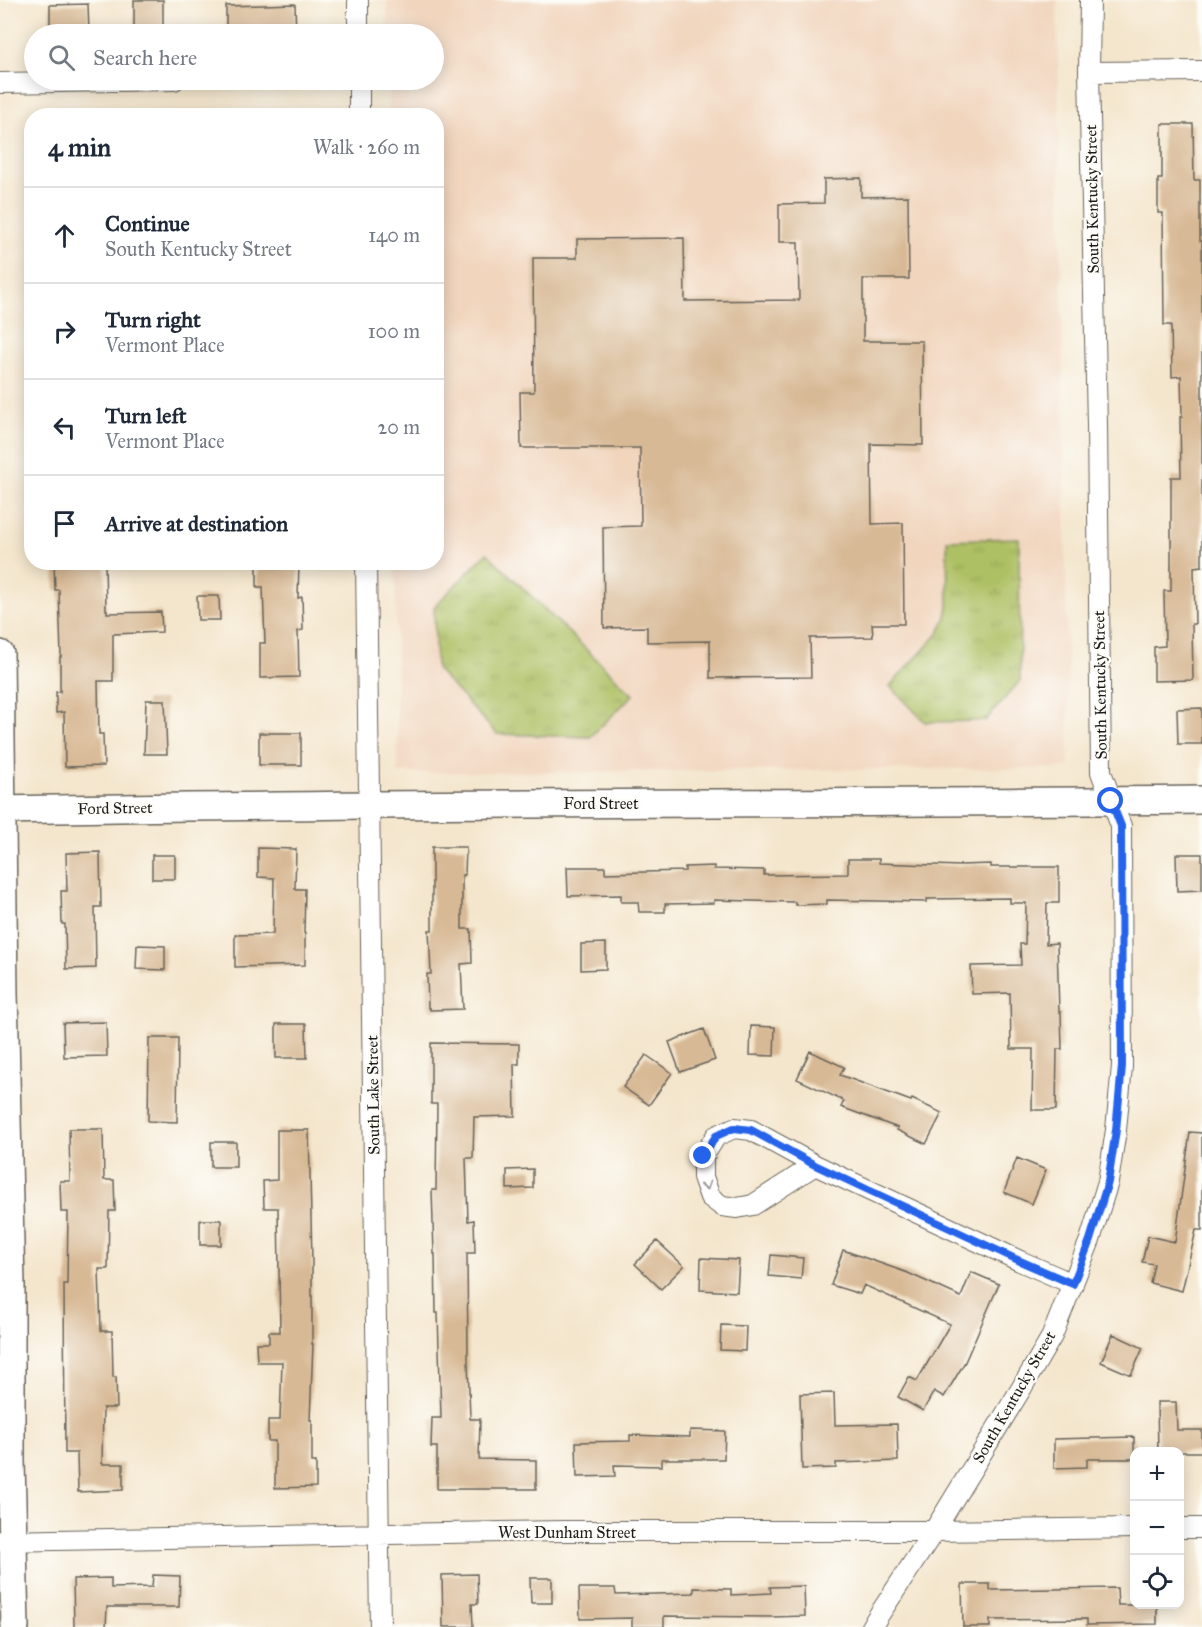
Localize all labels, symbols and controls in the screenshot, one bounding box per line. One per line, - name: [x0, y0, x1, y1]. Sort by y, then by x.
- search box: [24, 24, 444, 90]
- icon: search: [45, 41, 78, 74]
- text: Search here: [93, 44, 197, 71]
- street label: South Kentucky Street: [1081, 124, 1103, 274]
- text: 4 min: [48, 131, 111, 163]
- text: Walk · 260 m: [313, 135, 420, 159]
- text: Continue: [105, 210, 190, 237]
- icon: ahead: [48, 219, 81, 252]
- text: 140 m: [368, 223, 420, 247]
- text: South Kentucky Street: [105, 237, 292, 261]
- text: Turn right: [105, 306, 201, 333]
- icon: right: [48, 315, 81, 348]
- text: 100 m: [368, 319, 420, 343]
- text: Vermont Place: [105, 333, 224, 357]
- text: Turn left: [105, 402, 187, 429]
- icon: left: [48, 411, 81, 444]
- text: 20 m: [377, 415, 420, 439]
- text: Vermont Place: [105, 429, 224, 453]
- icon: arrive: [48, 507, 81, 540]
- text: Arrive at destination: [105, 510, 288, 537]
- street label: South Kentucky Street: [1089, 610, 1111, 760]
- route start: [1097, 787, 1123, 813]
- street label: Ford Street: [563, 794, 639, 813]
- street label: Ford Street: [77, 798, 153, 818]
- street label: South Lake Street: [362, 1035, 384, 1155]
- route end: [689, 1142, 715, 1168]
- one-way arrow: [699, 1180, 712, 1191]
- street label: South Kentucky Street: [968, 1327, 1060, 1466]
- map controls: [1130, 1447, 1184, 1609]
- button: +: [1130, 1447, 1184, 1501]
- button: −: [1130, 1501, 1184, 1555]
- street label: West Dunham Street: [498, 1523, 636, 1542]
- button: locate: [1130, 1555, 1184, 1609]

